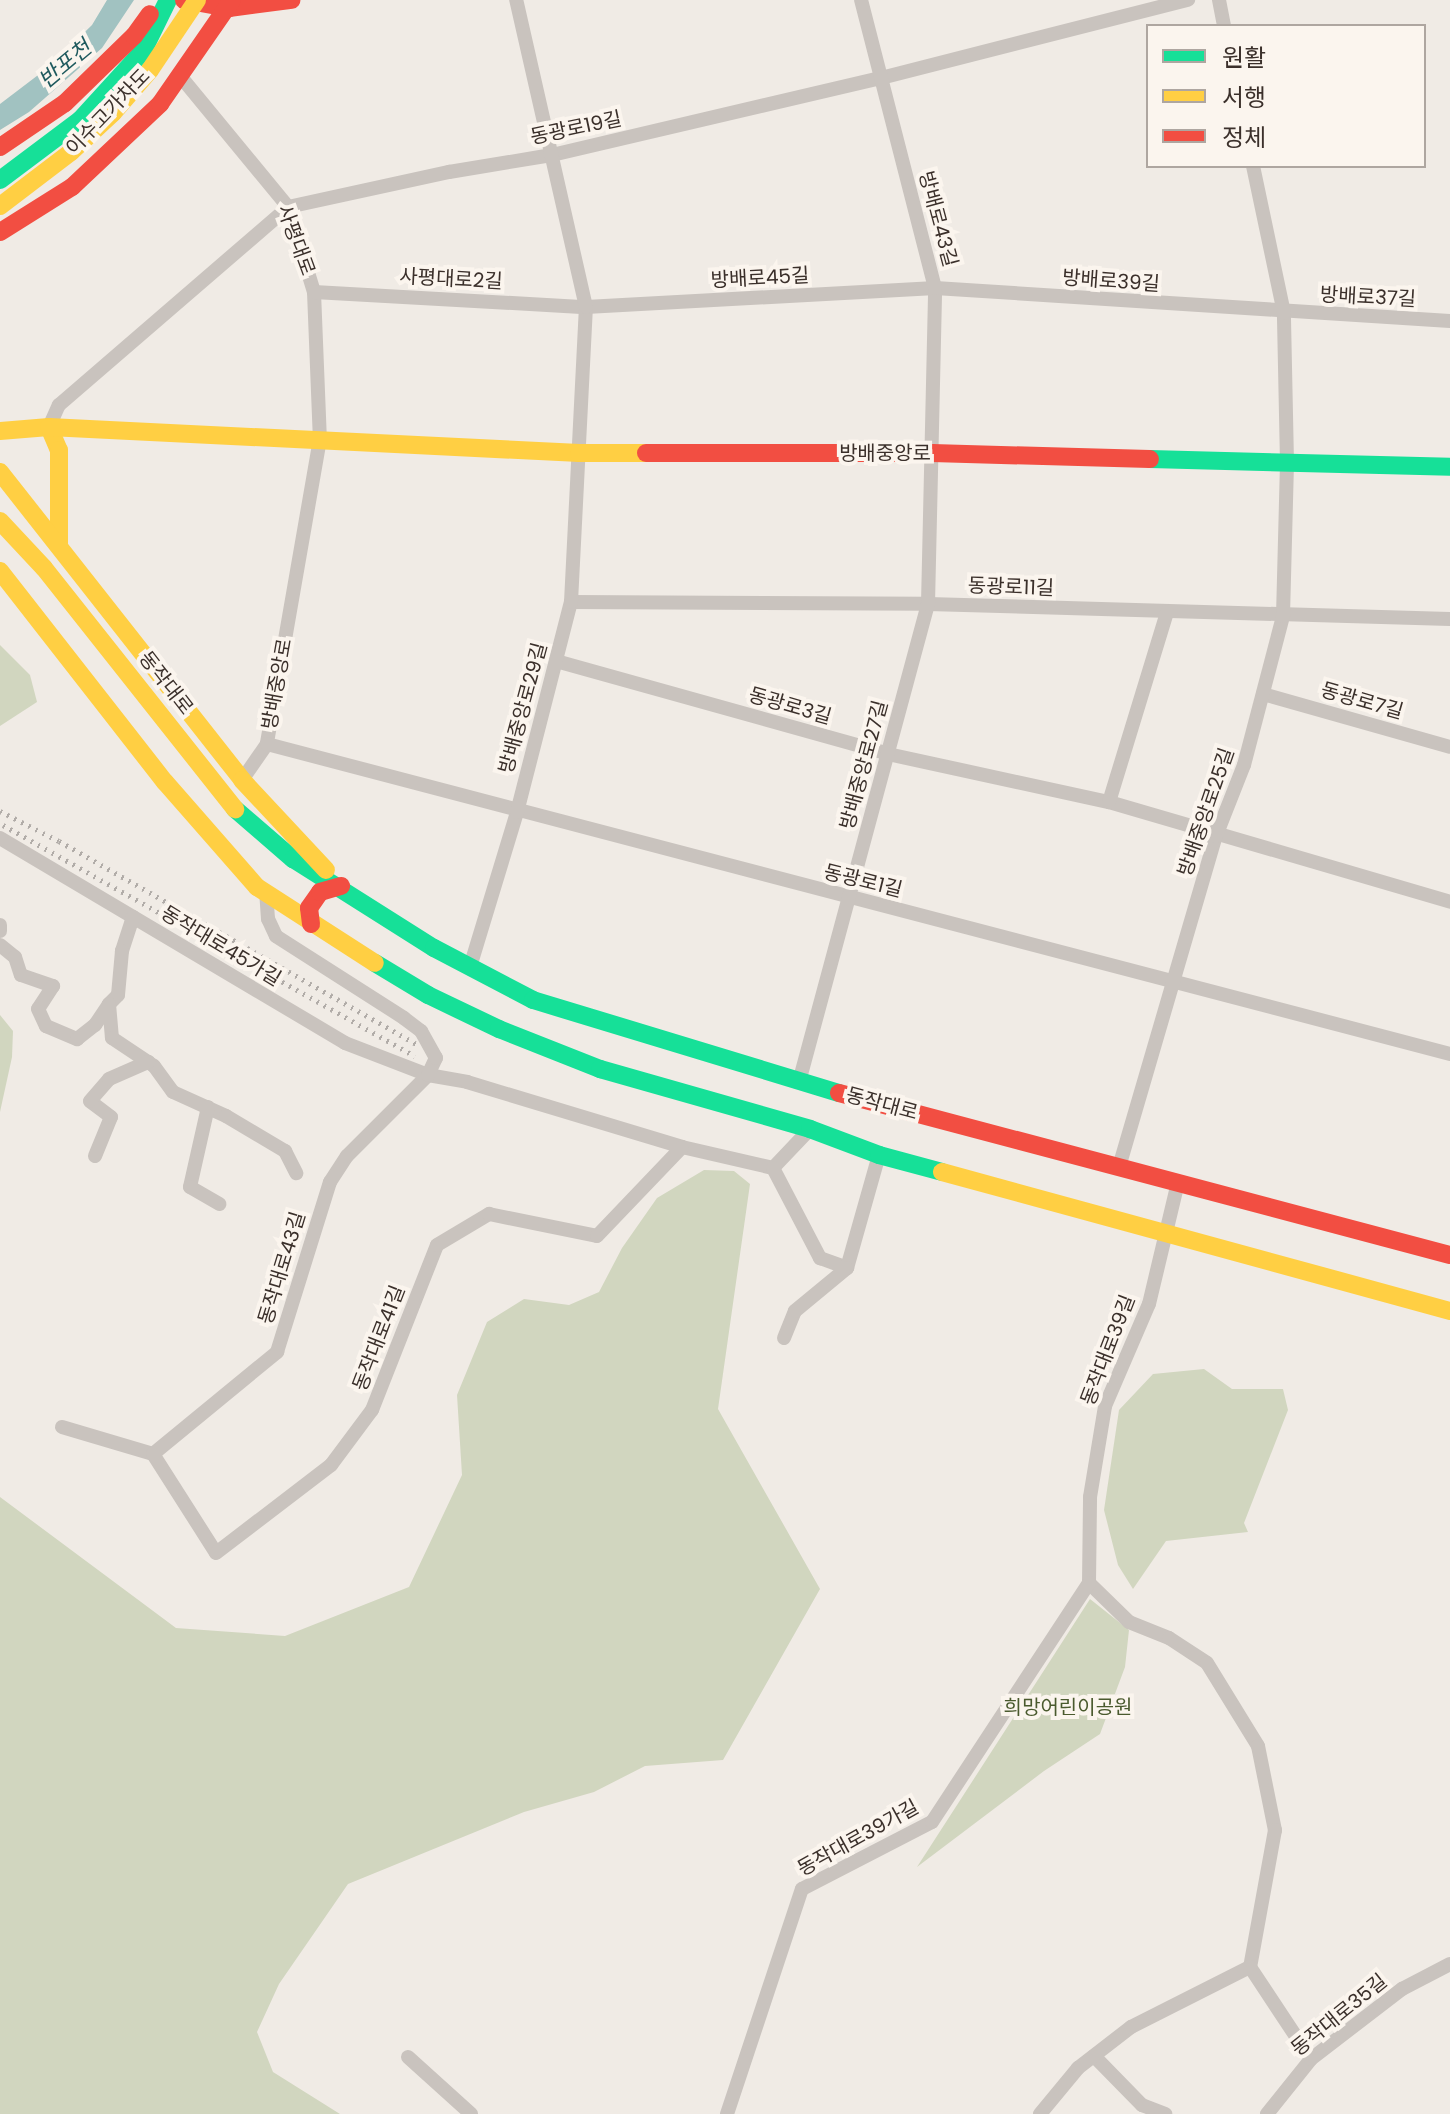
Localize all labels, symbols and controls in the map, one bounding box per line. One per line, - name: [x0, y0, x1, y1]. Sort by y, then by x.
- legend: [1146, 24, 1426, 168]
- water label: 반포천: [33, 34, 97, 94]
- text: 원활: [1222, 41, 1266, 74]
- street label: 이수고가차도: [61, 64, 155, 160]
- text: 서행: [1222, 81, 1266, 114]
- street label: 동광로19길: [528, 107, 624, 149]
- text: 정체: [1222, 121, 1266, 154]
- street label: 방배로43길: [914, 169, 962, 269]
- street label: 사평대로: [272, 201, 320, 279]
- street label: 방배로45길: [710, 263, 810, 293]
- street label: 사평대로2길: [399, 264, 503, 294]
- street label: 방배로39길: [1061, 266, 1161, 296]
- street label: 방배로37길: [1319, 282, 1417, 312]
- street label: 방배중앙로: [839, 441, 931, 465]
- street label: 동광로11길: [967, 573, 1055, 601]
- street label: 방배중앙로: [257, 637, 297, 731]
- street label: 방배중앙로29길: [494, 640, 552, 776]
- street label: 동작대로: [134, 647, 198, 719]
- street label: 동광로7길: [1318, 678, 1406, 724]
- street label: 동광로3길: [746, 683, 834, 729]
- street label: 방배중앙로27길: [835, 698, 893, 832]
- street label: 방배중앙로25길: [1173, 745, 1239, 879]
- street label: 동광로1길: [821, 860, 905, 902]
- street label: 동작대로45가길: [157, 901, 285, 991]
- street label: 동작대로: [843, 1083, 921, 1125]
- street label: 동작대로43길: [254, 1209, 310, 1327]
- street label: 동작대로41길: [348, 1282, 410, 1394]
- street label: 동작대로39길: [1076, 1291, 1140, 1409]
- park label: 희망어린이공원: [1004, 1695, 1132, 1719]
- street label: 동작대로39가길: [793, 1795, 923, 1881]
- street label: 동작대로35길: [1286, 1969, 1392, 2061]

